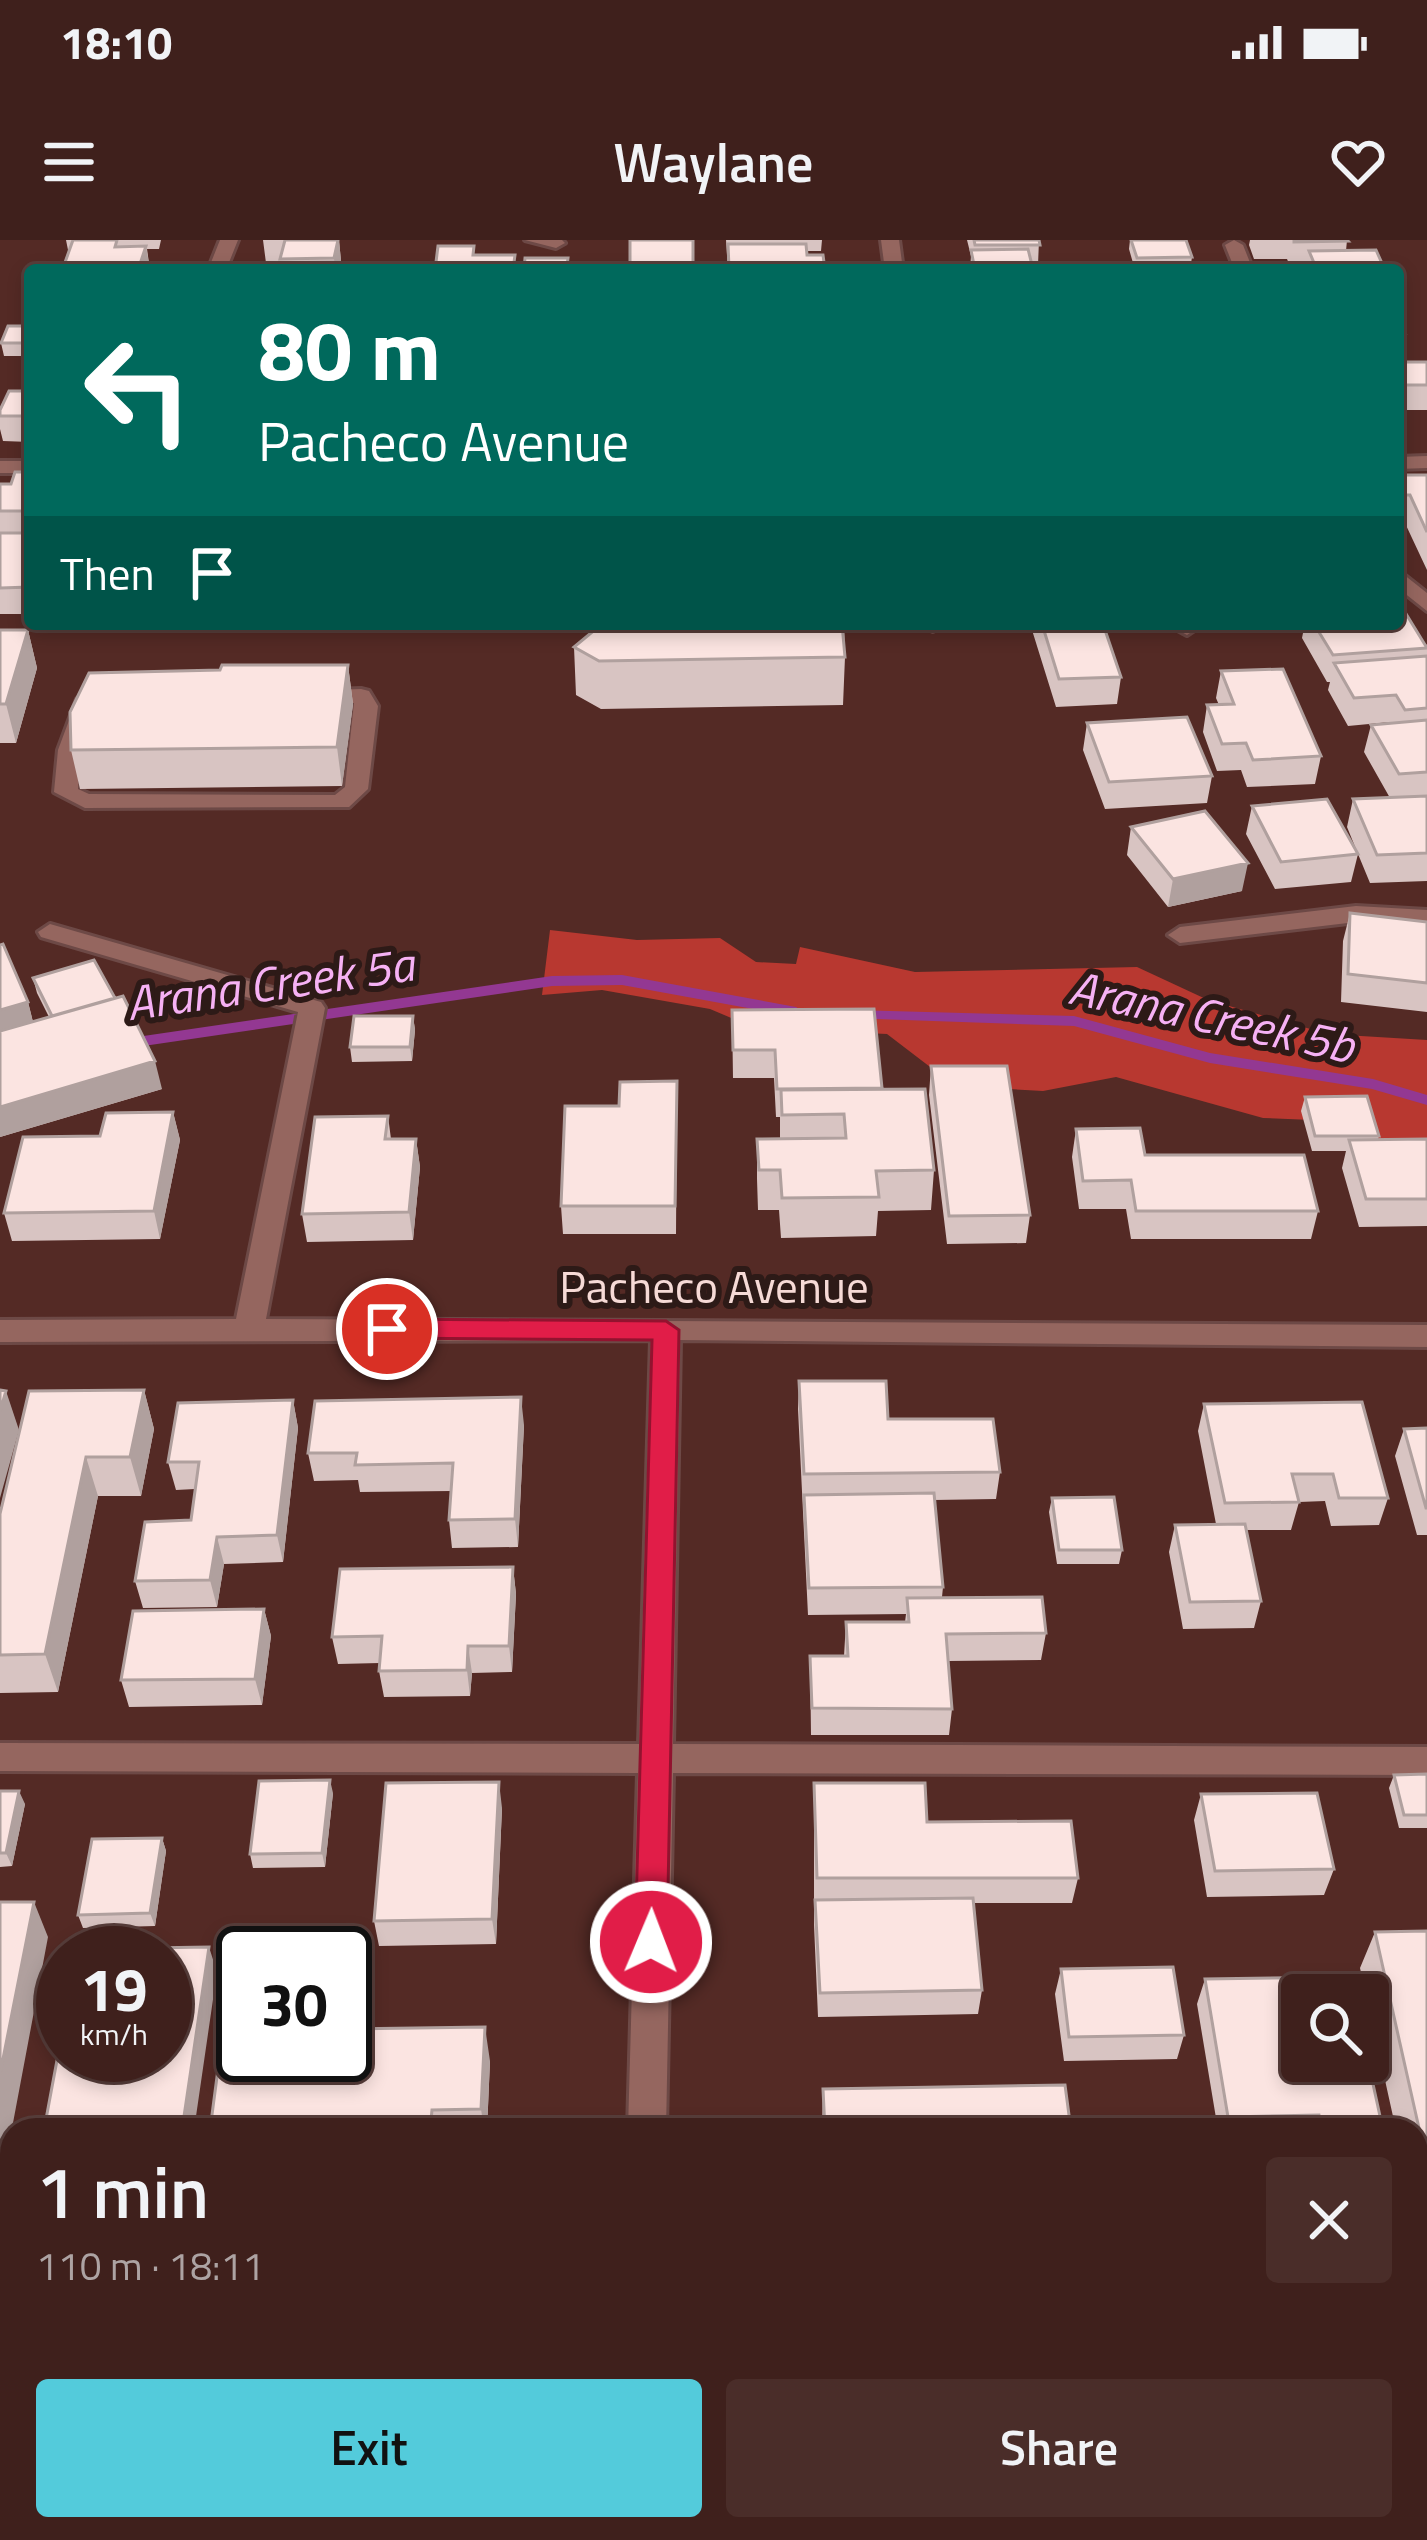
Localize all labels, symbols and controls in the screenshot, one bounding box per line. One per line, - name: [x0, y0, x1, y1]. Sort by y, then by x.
- text: 18:10: [60, 8, 172, 76]
- text: Waylane: [614, 121, 813, 203]
- icon: menu: [36, 129, 102, 195]
- icon: heart: [1325, 129, 1391, 195]
- text: 80 m: [258, 285, 441, 413]
- icon: left: [60, 312, 216, 468]
- text: Pacheco Avenue: [258, 400, 629, 482]
- text: Then: [60, 539, 155, 607]
- icon: arrive: [179, 540, 245, 606]
- water label: Arana Creek 5a: [122, 926, 421, 1039]
- water label: Arana Creek 5b: [1063, 950, 1363, 1082]
- street label: Pacheco Avenue: [559, 1252, 869, 1320]
- pin: [336, 1278, 438, 1380]
- icon: arrive: [354, 1296, 420, 1362]
- position arrow: [588, 1879, 714, 2005]
- speed limit sign: 30: [216, 1926, 372, 2082]
- text: 19: [80, 1943, 148, 2034]
- map controls: [1281, 1974, 1389, 2082]
- button: search: [1281, 1974, 1389, 2082]
- text: km/h: [80, 2011, 148, 2057]
- text: 1 min: [36, 2136, 209, 2246]
- button: close: [1266, 2157, 1392, 2283]
- text: 110 m · 18:11: [36, 2236, 264, 2295]
- button: Exit: [36, 2379, 702, 2517]
- button: Share: [726, 2379, 1392, 2517]

